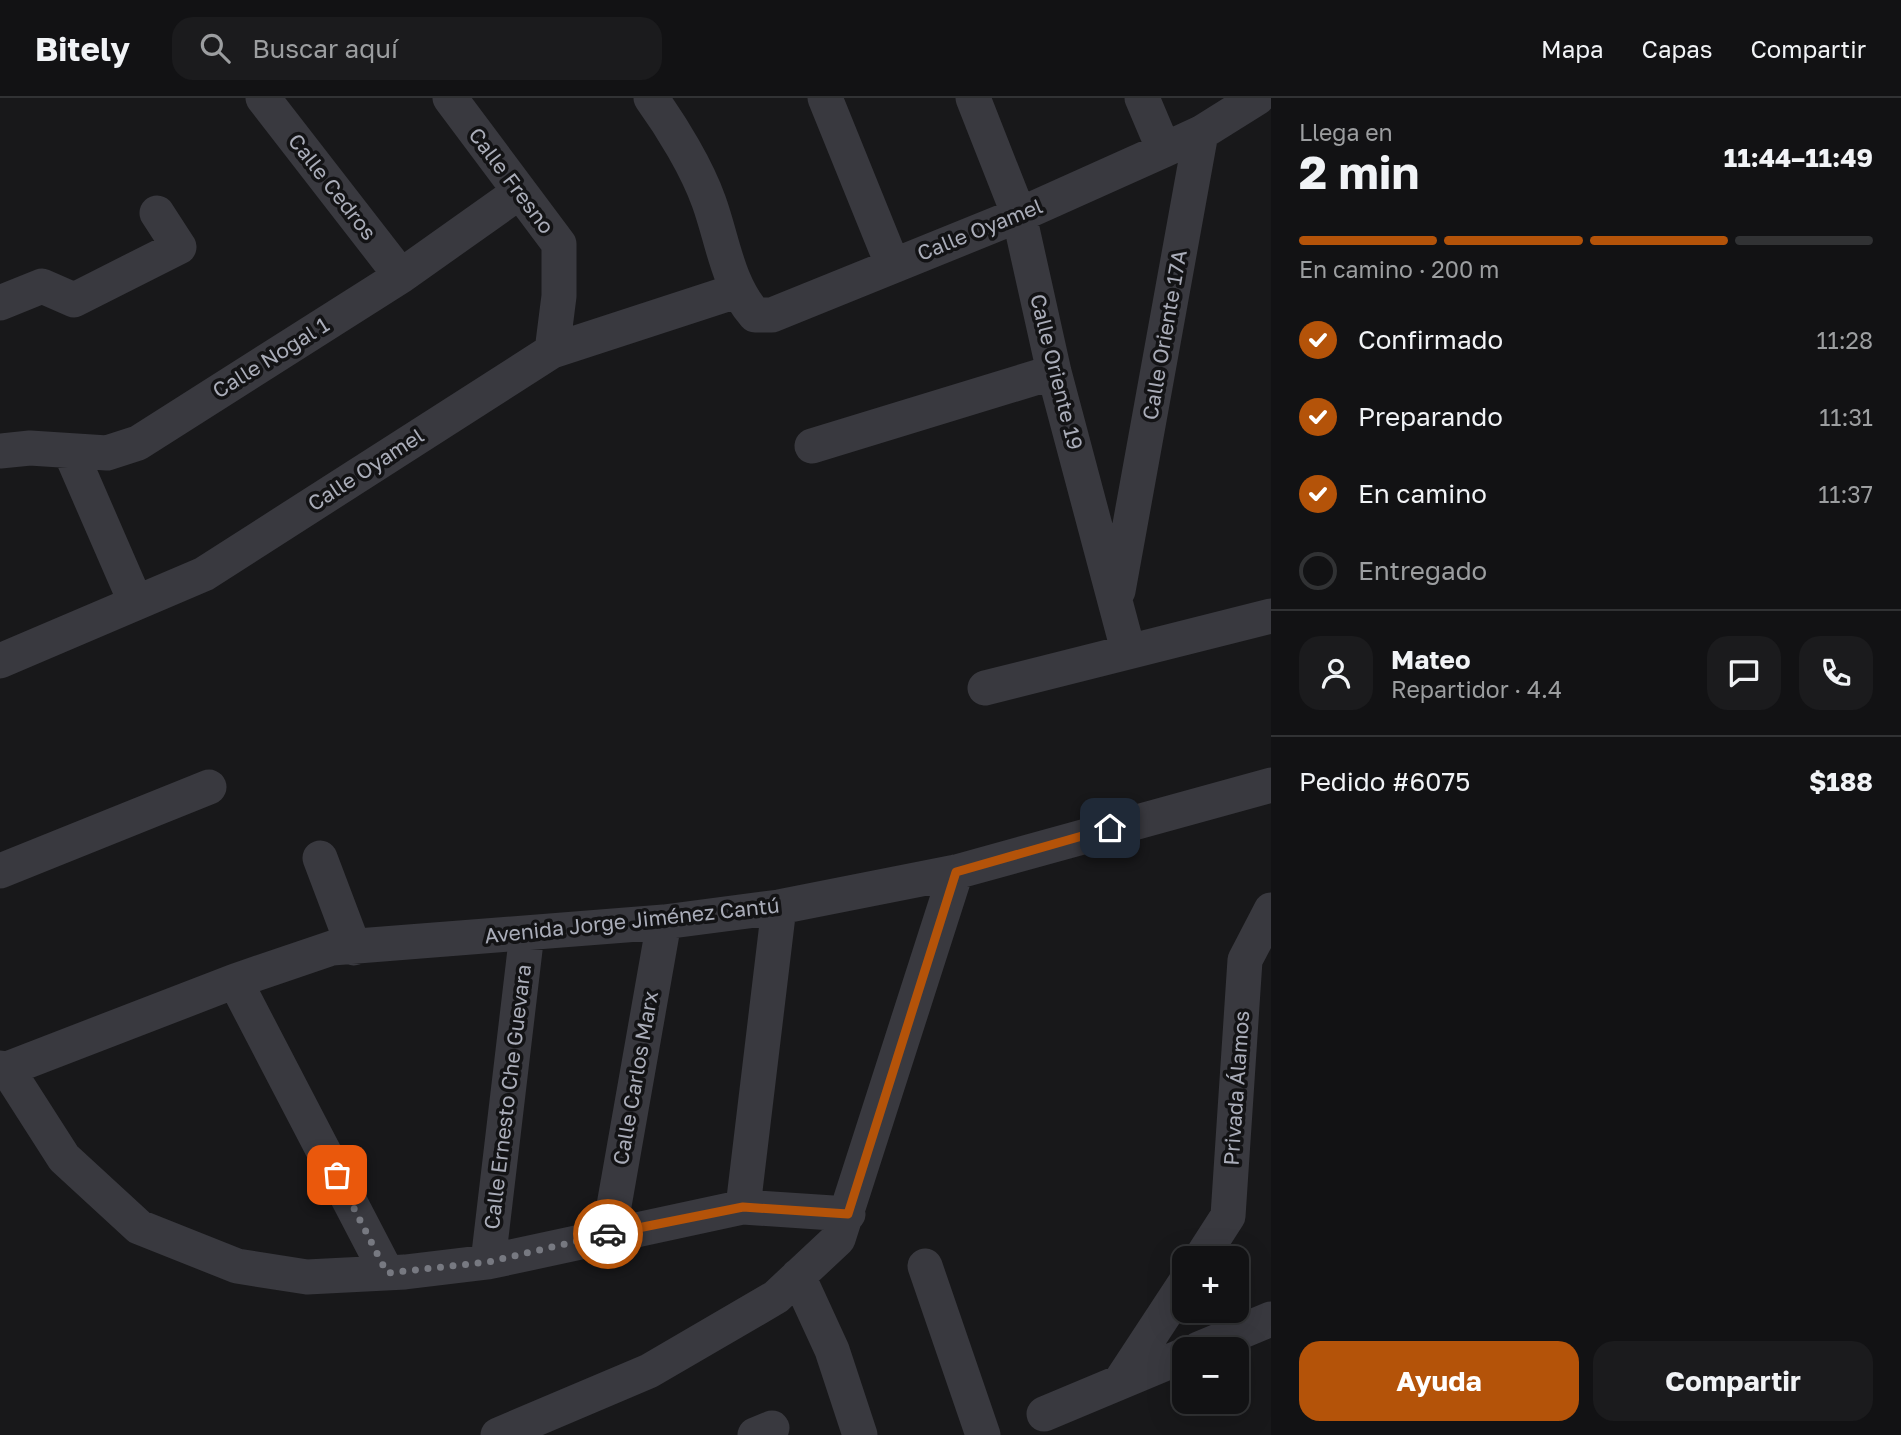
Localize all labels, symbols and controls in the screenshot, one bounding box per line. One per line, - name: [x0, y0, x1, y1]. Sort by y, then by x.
- search box: [172, 17, 662, 80]
- text: Bitely: [35, 29, 130, 68]
- icon: search: [196, 29, 234, 67]
- text: Buscar aquí: [252, 33, 398, 64]
- text: Mapa: [1541, 34, 1604, 63]
- text: Capas: [1642, 34, 1712, 63]
- text: Compartir: [1750, 34, 1866, 63]
- text: Llega en: [1299, 118, 1393, 146]
- street label: Calle Fresno: [463, 122, 560, 239]
- street label: Calle Cedros: [283, 128, 382, 245]
- text: 11:44–11:49: [1724, 142, 1873, 173]
- text: 2 min: [1299, 144, 1419, 199]
- street label: Calle Oyamel: [913, 192, 1046, 266]
- street label: Calle Oriente 17A: [1136, 248, 1192, 422]
- text: En camino · 200 m: [1299, 255, 1499, 283]
- street label: Calle Oriente 19: [1025, 291, 1089, 452]
- street label: Calle Nogal 1: [207, 311, 333, 403]
- icon: check: [1299, 321, 1337, 359]
- text: Confirmado: [1358, 324, 1503, 355]
- text: 11:28: [1816, 326, 1873, 354]
- icon: check: [1299, 398, 1337, 436]
- text: Preparando: [1358, 401, 1503, 432]
- text: 11:31: [1819, 403, 1873, 431]
- street label: Calle Oyamel: [303, 422, 428, 516]
- icon: check: [1299, 475, 1337, 513]
- text: En camino: [1358, 478, 1487, 509]
- text: 11:37: [1818, 480, 1873, 508]
- text: Entregado: [1358, 555, 1487, 586]
- button: person: [1299, 636, 1373, 710]
- button: chat: [1707, 636, 1781, 710]
- button: phone: [1799, 636, 1873, 710]
- text: Mateo: [1391, 644, 1471, 675]
- text: Repartidor · 4.4: [1391, 675, 1562, 703]
- text: Pedido #6075: [1299, 766, 1470, 797]
- text: $188: [1809, 766, 1873, 797]
- pin: [1080, 798, 1140, 858]
- icon: home: [1091, 809, 1129, 847]
- street label: Avenida Jorge Jiménez Cantú: [483, 892, 781, 948]
- street label: Calle Ernesto Che Guevara: [478, 963, 536, 1231]
- street label: Calle Carlos Marx: [607, 988, 663, 1167]
- street label: Privada Álamos: [1218, 1010, 1254, 1166]
- pin: [307, 1145, 367, 1205]
- icon: bag: [318, 1156, 356, 1194]
- courier: [573, 1199, 643, 1269]
- icon: car: [589, 1215, 627, 1253]
- map controls: [1172, 1246, 1249, 1414]
- button: +: [1172, 1246, 1249, 1323]
- button: −: [1172, 1337, 1249, 1414]
- button: Ayuda: [1299, 1341, 1579, 1421]
- button: Compartir: [1593, 1341, 1873, 1421]

